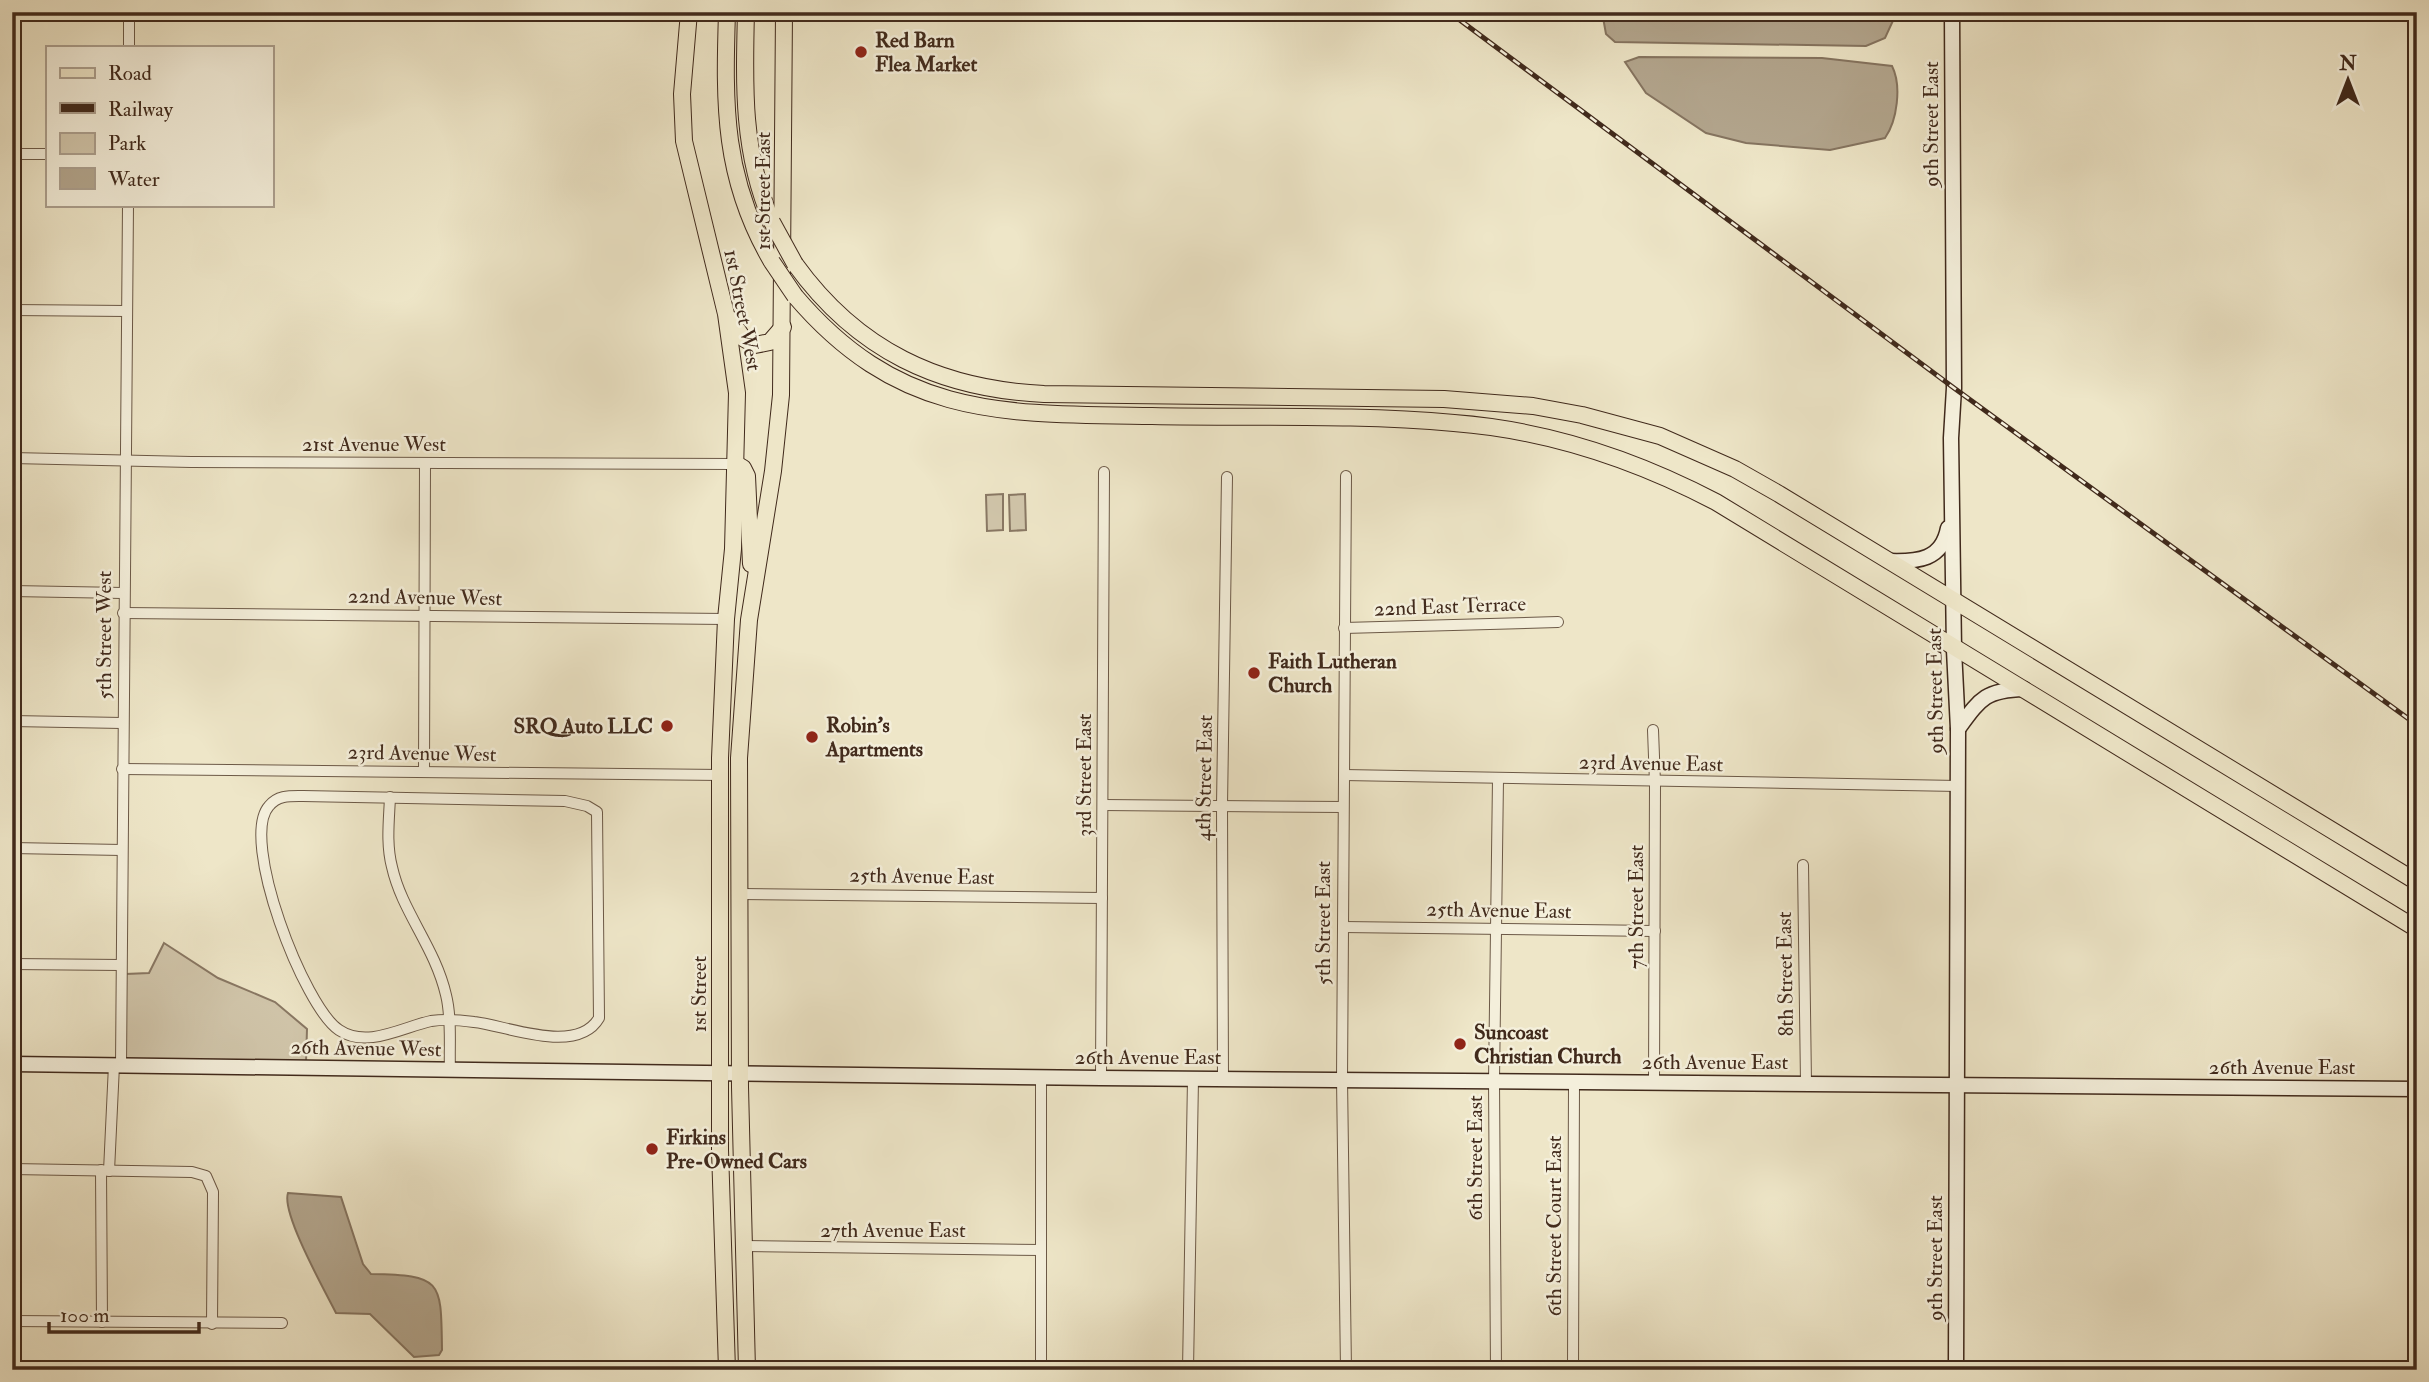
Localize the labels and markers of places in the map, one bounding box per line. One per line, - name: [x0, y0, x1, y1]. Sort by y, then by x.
- place label: Red Barn Flea Market: [875, 27, 977, 78]
- marker: Red Barn Flea Market: [853, 44, 869, 60]
- place label: Faith Lutheran Church: [1268, 648, 1397, 699]
- marker: Faith Lutheran Church: [1246, 665, 1262, 681]
- place label: Robin's Apartments: [825, 712, 923, 763]
- place label: SRQ Auto LLC: [513, 713, 653, 740]
- marker: SRQ Auto LLC: [659, 718, 675, 734]
- marker: Robin's Apartments: [804, 729, 820, 745]
- place label: Suncoast Christian Church: [1474, 1019, 1622, 1070]
- marker: Suncoast Christian Church: [1452, 1036, 1468, 1052]
- place label: Firkins Pre-Owned Cars: [666, 1124, 807, 1175]
- marker: Firkins Pre-Owned Cars: [644, 1141, 660, 1157]

